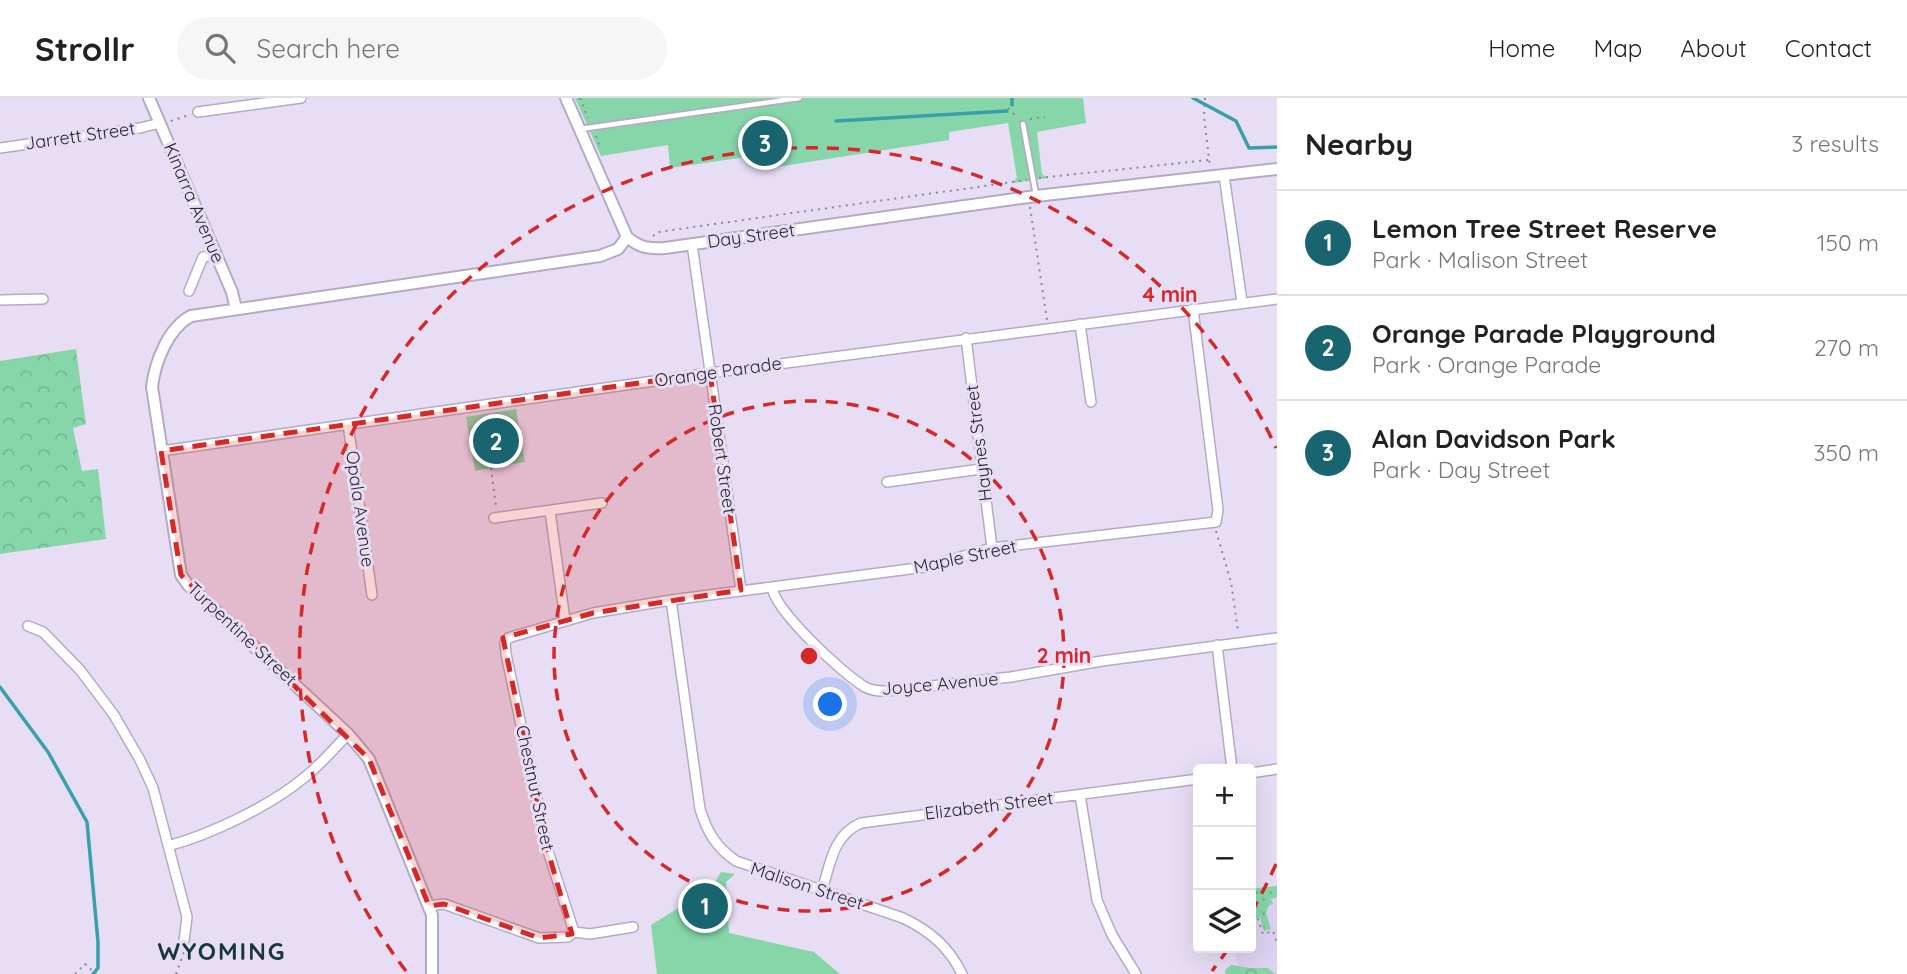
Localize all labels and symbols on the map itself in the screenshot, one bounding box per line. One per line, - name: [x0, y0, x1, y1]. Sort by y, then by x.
- street label: Jarrett Street: [23, 116, 137, 155]
- pin: 3: [742, 117, 788, 169]
- street label: Kinarra Avenue: [159, 139, 230, 266]
- street label: Day Street: [706, 218, 796, 253]
- text: 4 min: [1142, 281, 1198, 307]
- street label: Orange Parade: [653, 351, 783, 392]
- street label: Haynes Street: [960, 383, 997, 503]
- street label: Robert Street: [703, 402, 742, 516]
- pin: 2: [473, 415, 519, 467]
- street label: Opala Avenue: [341, 449, 380, 569]
- street label: Maple Street: [911, 534, 1019, 579]
- street label: Turpentine Street: [183, 577, 302, 690]
- text: 2 min: [1037, 642, 1091, 668]
- centre of rings: [797, 644, 821, 668]
- street label: Joyce Avenue: [881, 667, 999, 700]
- your location: [813, 687, 847, 721]
- street label: Chestnut Street: [511, 723, 560, 853]
- street label: Elizabeth Street: [923, 786, 1054, 825]
- street label: Malison Street: [748, 856, 867, 915]
- pin: 1: [682, 880, 728, 932]
- district label: WYOMING: [157, 936, 287, 966]

